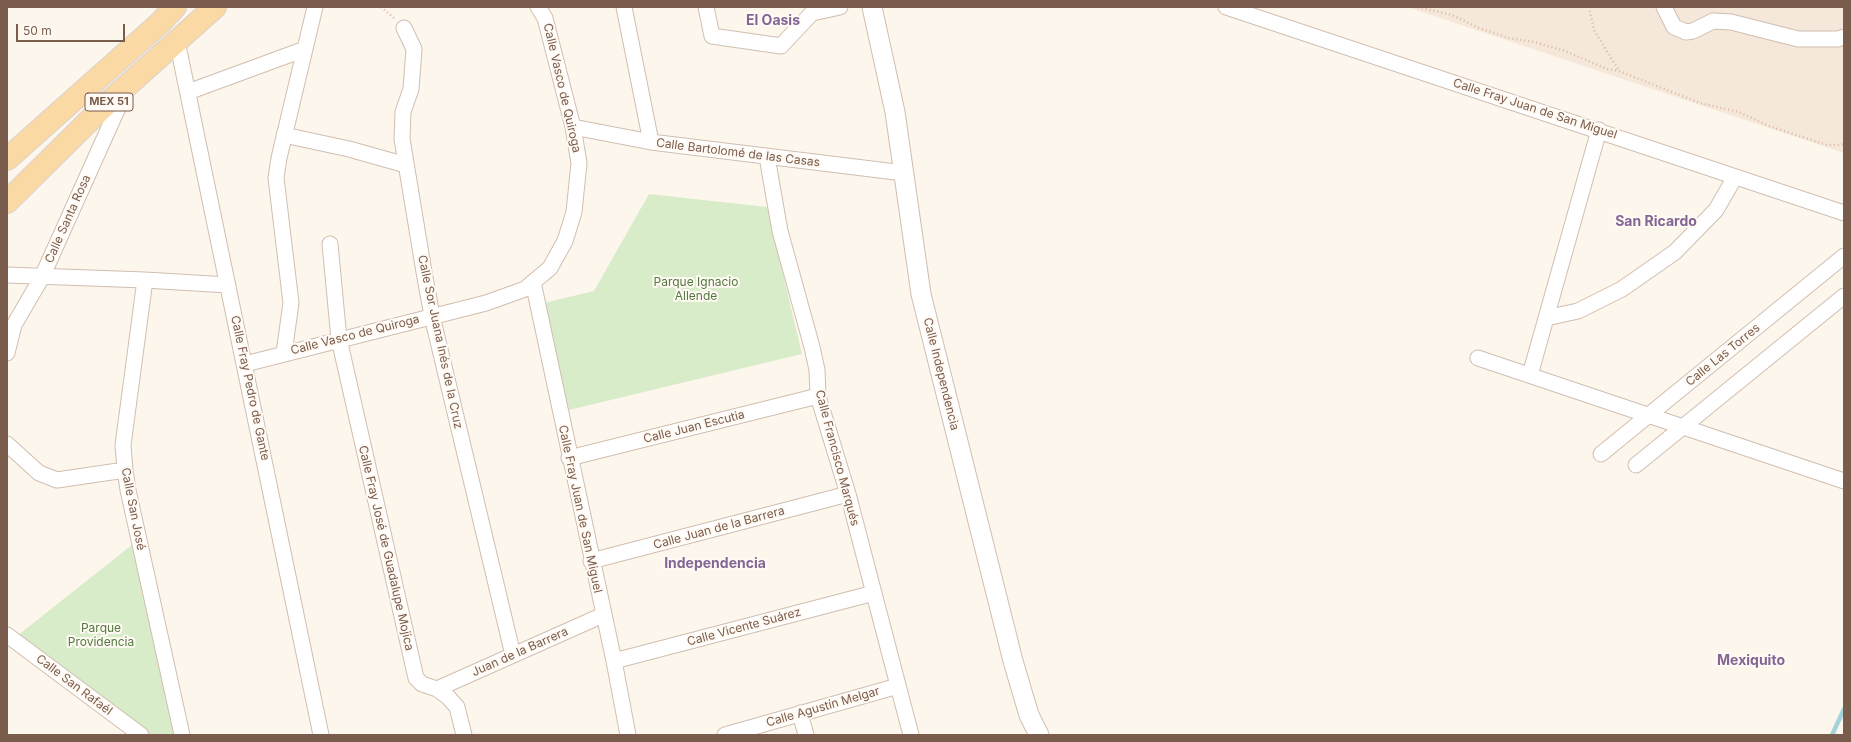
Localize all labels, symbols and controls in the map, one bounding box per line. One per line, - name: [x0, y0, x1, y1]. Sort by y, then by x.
- district label: El Oasis: [746, 13, 800, 29]
- scale bar: [18, 16, 127, 42]
- street label: Calle Vasco de Quiroga: [540, 22, 584, 154]
- text: 50 m: [23, 23, 52, 38]
- street label: Calle Fray Juan de San Miguel: [1451, 76, 1619, 142]
- road number: MEX 51: [85, 93, 133, 111]
- street label: Calle Bartolomé de las Casas: [655, 136, 821, 170]
- street label: Calle Santa Rosa: [42, 173, 94, 265]
- district label: San Ricardo: [1615, 214, 1697, 230]
- street label: Calle Sor Juana Inés de la Cruz: [415, 254, 465, 430]
- park label: Parque Ignacio Allende: [654, 275, 738, 303]
- street label: Calle Vasco de Quiroga: [289, 312, 421, 358]
- street label: Calle Fray Pedro de Gante: [228, 314, 272, 462]
- street label: Calle Independencia: [920, 316, 962, 432]
- street label: Calle Las Torres: [1683, 321, 1763, 389]
- street label: Calle Francisco Marqués: [812, 389, 862, 527]
- street label: Calle Juan Escutia: [642, 407, 746, 447]
- street label: Calle Fray Juan de San Miguel: [555, 424, 605, 594]
- street label: Calle Fray José de Guadalupe Mojica: [355, 444, 417, 652]
- street label: Calle San José: [118, 466, 148, 552]
- street label: Calle Juan de la Barrera: [652, 504, 786, 552]
- district label: Independencia: [664, 556, 766, 572]
- street label: Calle Vicente Suárez: [685, 605, 803, 649]
- park label: Parque Providencia: [68, 621, 134, 649]
- street label: Juan de la Barrera: [470, 624, 570, 680]
- street label: Calle San Rafaél: [33, 652, 115, 718]
- district label: Mexiquito: [1717, 653, 1785, 669]
- street label: Calle Agustín Melgar: [765, 684, 881, 730]

